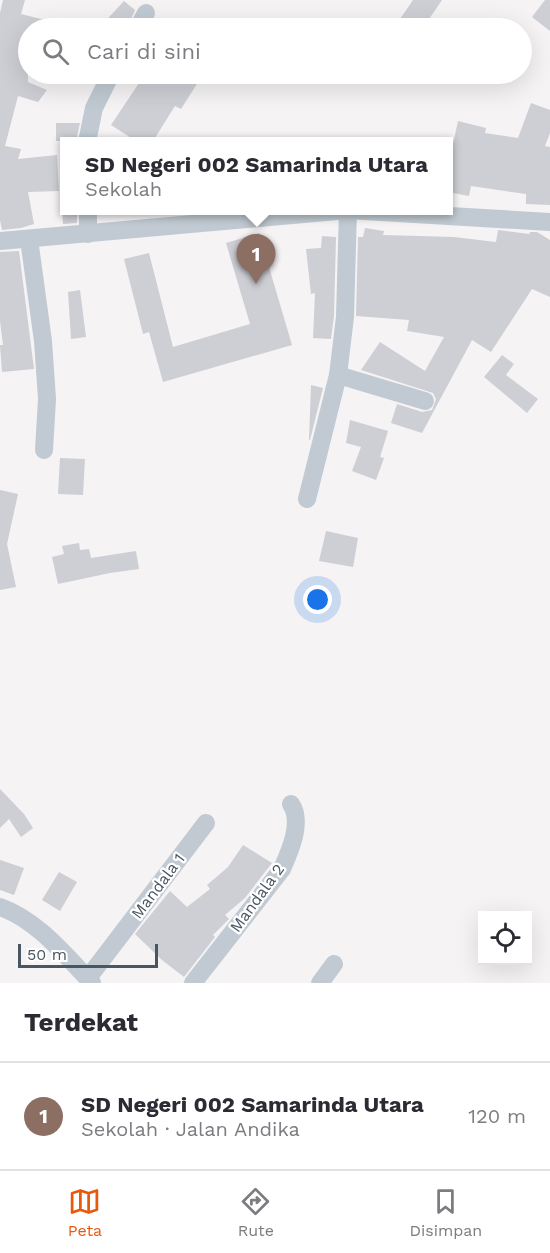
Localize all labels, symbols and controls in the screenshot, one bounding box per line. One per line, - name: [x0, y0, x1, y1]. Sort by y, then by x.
- search box: [18, 18, 532, 84]
- icon: search: [39, 35, 72, 68]
- text: Cari di sini: [87, 39, 201, 64]
- popup: [60, 137, 453, 215]
- text: SD Negeri 002 Samarinda Utara: [85, 152, 428, 177]
- text: Sekolah: [85, 177, 162, 201]
- pin: 1: [236, 234, 276, 284]
- your location: [303, 585, 332, 614]
- street label: Mandala 1: [127, 850, 189, 922]
- street label: Mandala 2: [226, 860, 288, 936]
- map controls: [478, 911, 532, 965]
- button: locate: [478, 911, 532, 965]
- scale bar: [18, 941, 158, 968]
- text: 50 m: [27, 945, 67, 964]
- text: Terdekat: [24, 1007, 138, 1037]
- text: SD Negeri 002 Samarinda Utara: [81, 1092, 424, 1117]
- text: 1: [39, 1104, 48, 1128]
- text: 120 m: [468, 1104, 526, 1128]
- text: Sekolah · Jalan Andika: [81, 1117, 300, 1141]
- tab: Peta: [68, 1185, 102, 1240]
- tab: Rute: [238, 1185, 274, 1240]
- tab: Disimpan: [410, 1185, 482, 1240]

